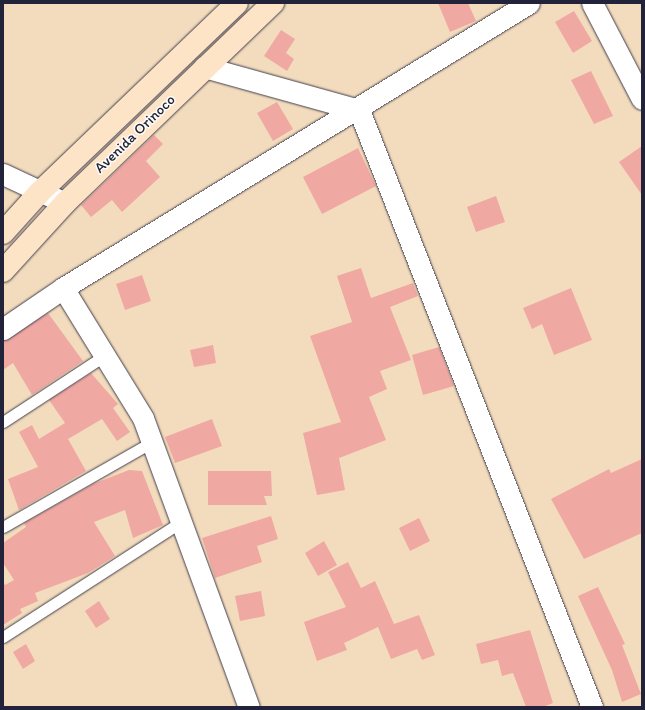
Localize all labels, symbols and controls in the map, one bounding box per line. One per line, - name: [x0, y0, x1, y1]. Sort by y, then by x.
- street label: Avenida Orinoco: [91, 91, 179, 177]

